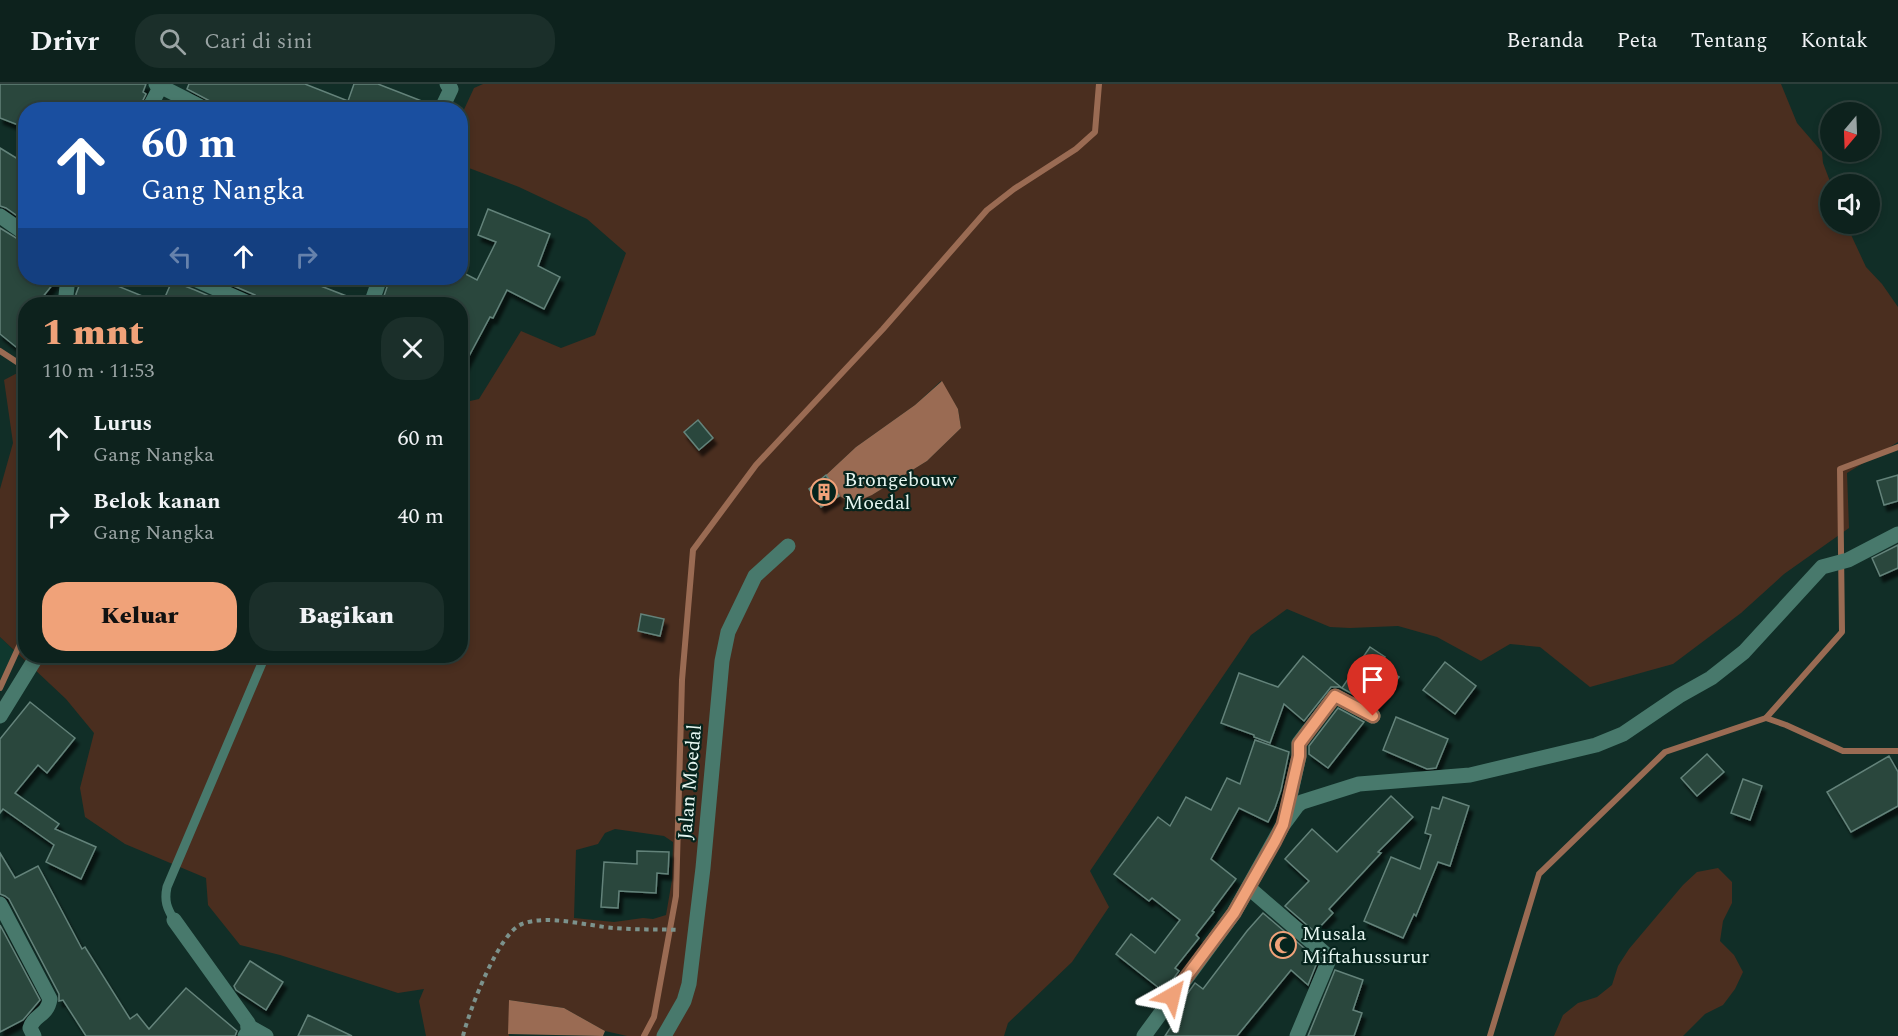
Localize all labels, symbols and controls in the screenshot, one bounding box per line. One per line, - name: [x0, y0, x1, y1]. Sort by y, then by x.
- search box: [135, 14, 555, 68]
- text: Drivr: [30, 20, 99, 63]
- icon: search: [156, 25, 189, 58]
- text: Cari di sini: [204, 25, 313, 58]
- text: Beranda: [1507, 25, 1584, 57]
- text: Peta: [1617, 25, 1658, 57]
- text: Tentang: [1691, 25, 1767, 57]
- text: Kontak: [1800, 25, 1868, 57]
- north arrow: [1820, 102, 1880, 162]
- map controls: [1820, 102, 1880, 234]
- text: 60 m: [141, 113, 236, 176]
- icon: ahead: [42, 126, 120, 204]
- text: Gang Nangka: [141, 170, 304, 212]
- button: sound: [1820, 174, 1880, 234]
- icon: left: [164, 240, 197, 273]
- icon: ahead: [227, 240, 260, 273]
- icon: right: [290, 240, 323, 273]
- text: 1 mnt: [42, 306, 144, 361]
- button: close: [381, 317, 444, 380]
- text: 110 m · 11:53: [42, 356, 154, 386]
- text: Lurus: [93, 407, 152, 440]
- icon: ahead: [42, 422, 75, 455]
- text: 60 m: [398, 422, 444, 455]
- text: Gang Nangka: [93, 440, 214, 470]
- place label: Brongebouw Moedal: [844, 465, 957, 518]
- building icon: Brongebouw Moedal: [809, 477, 839, 507]
- text: Belok kanan: [93, 485, 221, 518]
- icon: right: [42, 500, 75, 533]
- text: 40 m: [398, 500, 444, 533]
- text: Gang Nangka: [93, 518, 214, 548]
- button: Keluar: [42, 582, 237, 651]
- button: Bagikan: [249, 582, 444, 651]
- pin: [1347, 654, 1398, 716]
- icon: arrive: [1356, 663, 1389, 696]
- street label: Jalan Moedal: [670, 723, 710, 841]
- place label: Musala Miftahussurur: [1302, 919, 1429, 972]
- mosque icon: Musala Miftahussurur: [1268, 930, 1298, 960]
- position arrow: [1140, 964, 1204, 1028]

